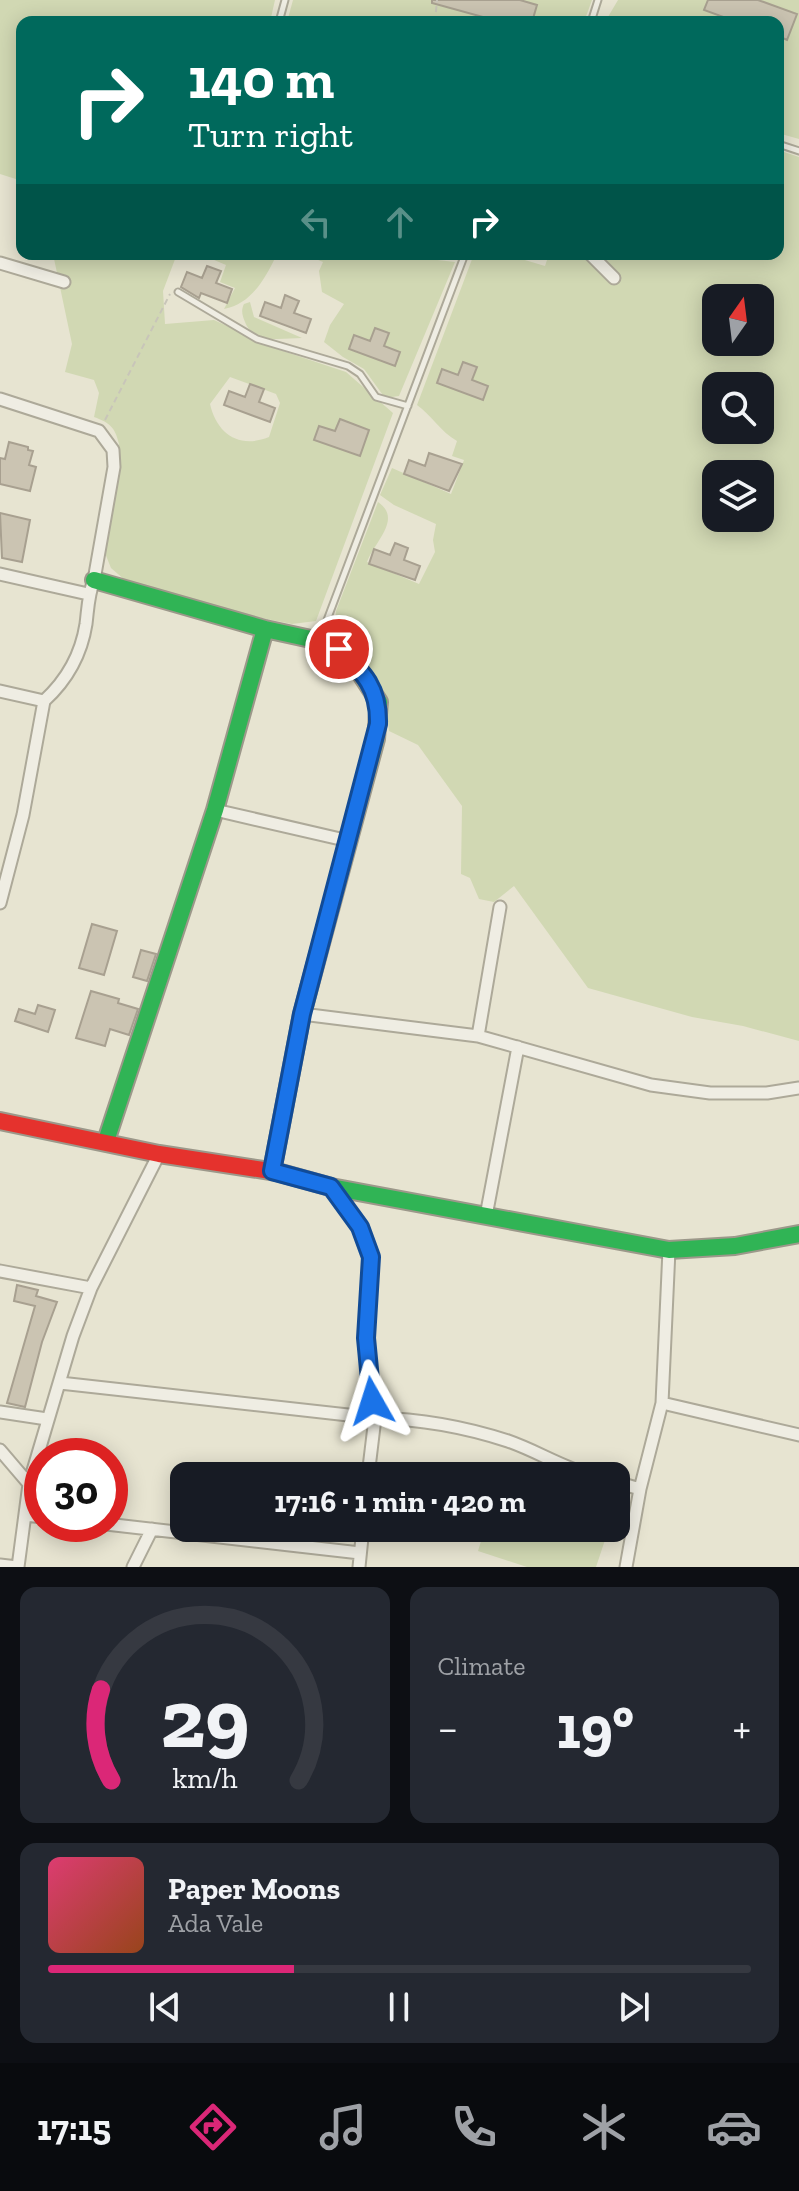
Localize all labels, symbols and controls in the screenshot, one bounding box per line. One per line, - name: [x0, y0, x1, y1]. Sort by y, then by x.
- text: 140 m: [188, 45, 334, 112]
- icon: right: [56, 48, 160, 152]
- text: Turn right: [188, 113, 353, 156]
- icon: left: [294, 200, 338, 244]
- icon: ahead: [378, 200, 422, 244]
- icon: right: [462, 200, 506, 244]
- north arrow: [702, 284, 774, 356]
- map controls: [702, 284, 774, 532]
- button: search: [702, 372, 774, 444]
- button: layers: [702, 460, 774, 532]
- pin: [305, 615, 373, 683]
- icon: arrive: [317, 627, 361, 671]
- position arrow: [330, 1359, 414, 1443]
- speed limit sign: 30: [24, 1438, 128, 1542]
- text: 17:16 · 1 min · 420 m: [274, 1484, 526, 1520]
- text: Climate: [438, 1650, 525, 1682]
- text: 29: [160, 1668, 249, 1768]
- text: 19°: [557, 1691, 634, 1763]
- text: −: [438, 1701, 458, 1754]
- text: +: [732, 1701, 751, 1754]
- text: km/h: [172, 1761, 237, 1795]
- text: Paper Moons: [168, 1871, 340, 1907]
- text: Ada Vale: [168, 1907, 263, 1939]
- icon: previous: [143, 1985, 187, 2029]
- icon: pause: [377, 1985, 421, 2029]
- icon: next: [612, 1985, 656, 2029]
- icon: directions: [185, 2099, 241, 2155]
- icon: music: [315, 2099, 371, 2155]
- icon: phone: [446, 2099, 502, 2155]
- icon: climate: [576, 2099, 632, 2155]
- icon: car: [706, 2099, 762, 2155]
- text: 17:15: [37, 2106, 111, 2149]

